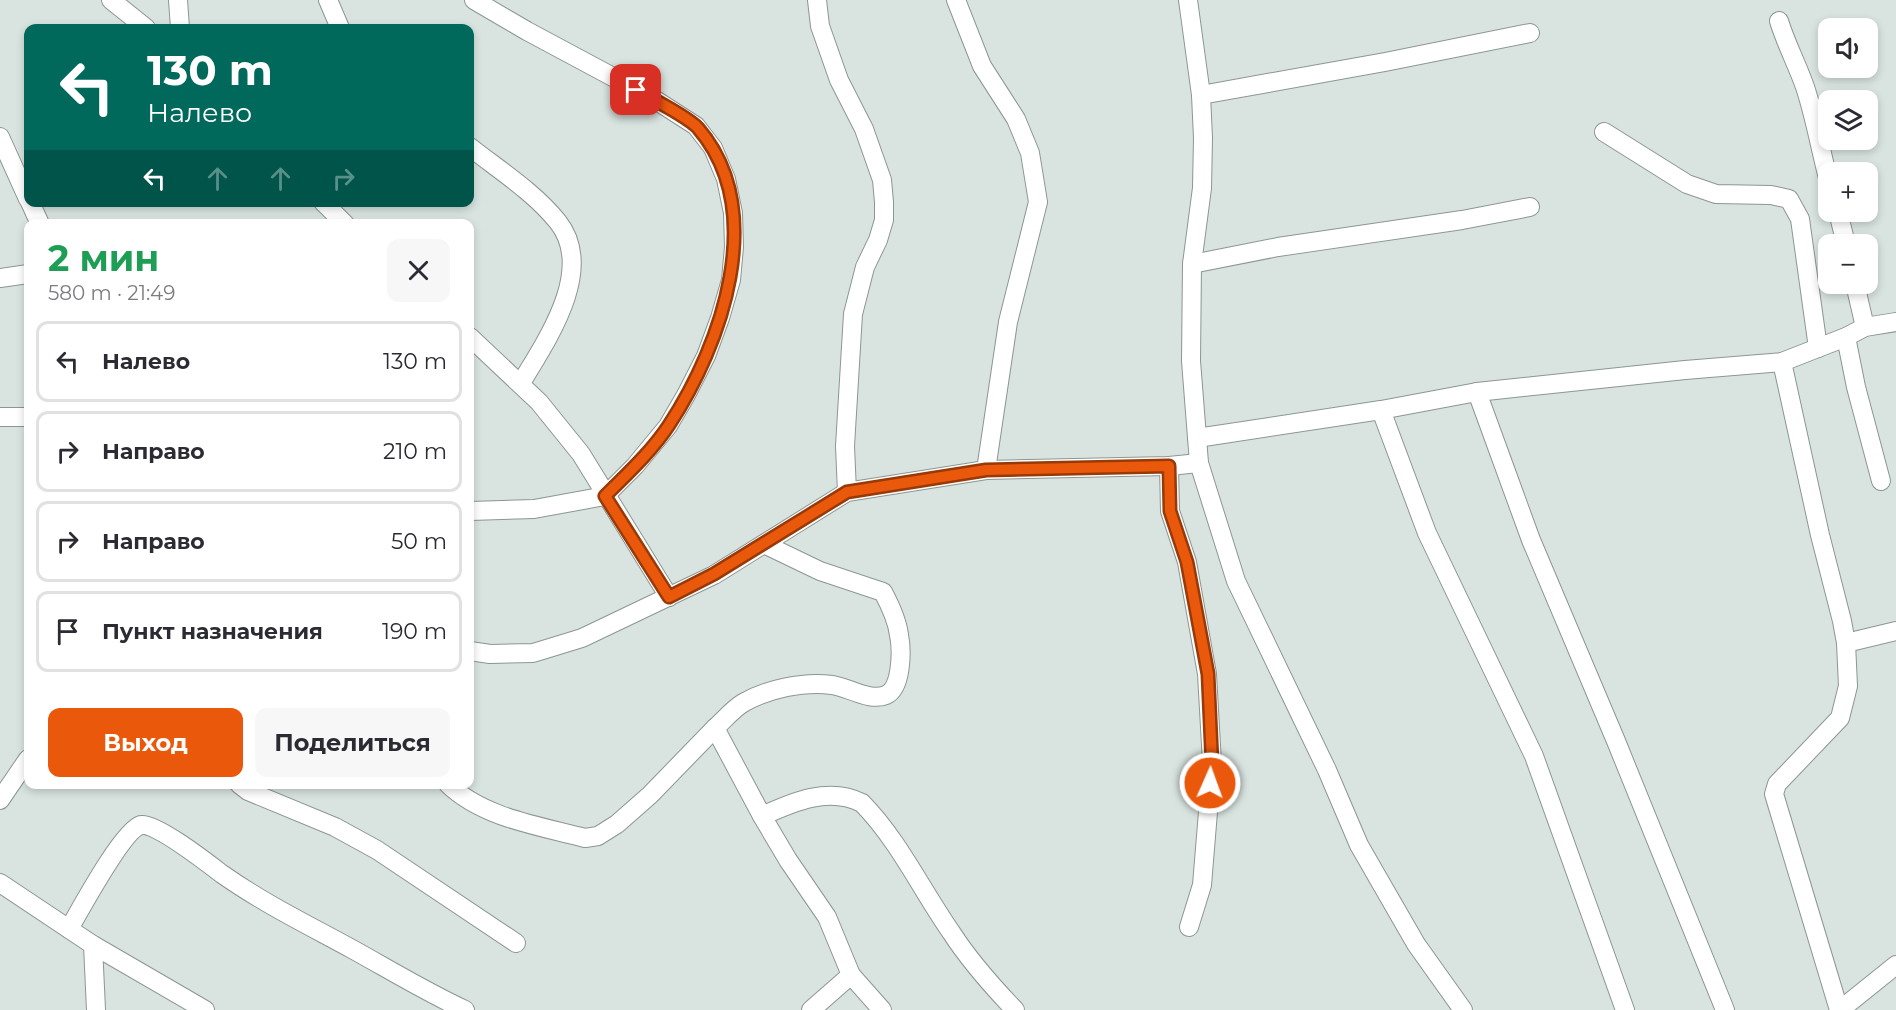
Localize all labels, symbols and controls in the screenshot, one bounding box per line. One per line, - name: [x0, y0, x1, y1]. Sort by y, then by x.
- map controls: [1818, 18, 1878, 294]
- button: sound: [1818, 18, 1878, 78]
- text: 130 m: [147, 44, 273, 96]
- icon: left: [48, 48, 126, 126]
- pin: [610, 64, 661, 115]
- icon: arrive: [619, 73, 652, 106]
- button: layers: [1818, 90, 1878, 150]
- text: Налево: [147, 96, 252, 129]
- icon: left: [138, 162, 171, 195]
- icon: ahead: [201, 162, 234, 195]
- icon: ahead: [264, 162, 297, 195]
- icon: right: [327, 162, 360, 195]
- button: +: [1818, 162, 1878, 222]
- button: −: [1818, 234, 1878, 294]
- text: 2 мин: [48, 236, 159, 280]
- button: close: [387, 239, 450, 302]
- text: 580 m · 21:49: [48, 281, 175, 305]
- icon: left: [51, 345, 84, 378]
- text: Налево: [102, 348, 190, 375]
- text: 130 m: [383, 348, 447, 375]
- icon: right: [51, 435, 84, 468]
- text: Направо: [102, 438, 205, 465]
- text: 210 m: [383, 438, 447, 465]
- icon: right: [51, 525, 84, 558]
- text: Направо: [102, 528, 205, 555]
- text: 50 m: [391, 528, 447, 555]
- icon: arrive: [51, 615, 84, 648]
- text: Пункт назначения: [102, 618, 323, 645]
- text: 190 m: [382, 618, 447, 645]
- button: Выход: [48, 708, 243, 777]
- button: Поделиться: [255, 708, 450, 777]
- position arrow: [1178, 751, 1242, 815]

